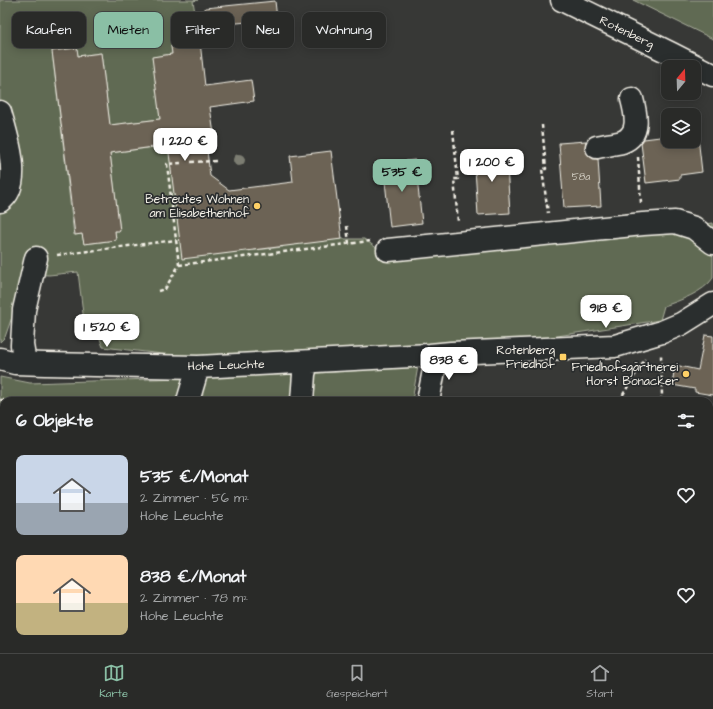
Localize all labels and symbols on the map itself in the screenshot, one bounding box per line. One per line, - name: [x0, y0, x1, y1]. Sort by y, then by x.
- street label: Rotenberg: [596, 12, 657, 54]
- north arrow: [661, 60, 701, 100]
- pin: 1 220 €: [148, 128, 222, 162]
- pin: 1 200 €: [455, 149, 529, 183]
- pin: 535 €: [374, 159, 430, 193]
- house number: 58a: [572, 170, 590, 184]
- place label: Betreutes Wohnen am Elisabethenhof: [145, 191, 250, 222]
- marker: Betreutes Wohnen am Elisabethenhof: [252, 201, 262, 211]
- pin: 918 €: [578, 295, 634, 329]
- pin: 1 520 €: [70, 314, 144, 348]
- place label: Rotenberg Friedhof: [496, 342, 556, 373]
- pin: 838 €: [421, 347, 477, 381]
- marker: Rotenberg Friedhof: [558, 352, 568, 362]
- street label: Hohe Leuchte: [187, 356, 265, 375]
- place label: Friedhofsgärtnerei Horst Bonacker: [572, 359, 678, 390]
- marker: Friedhofsgärtnerei Horst Bonacker: [681, 369, 691, 379]

